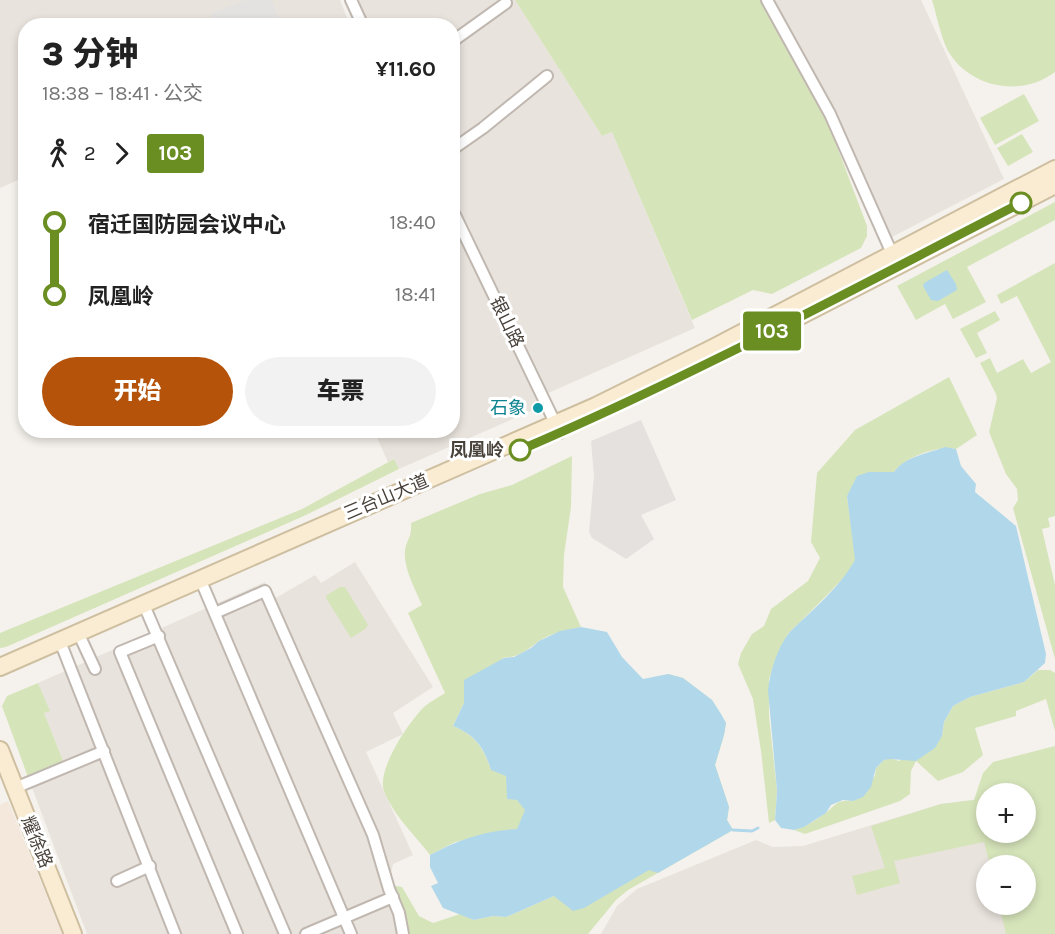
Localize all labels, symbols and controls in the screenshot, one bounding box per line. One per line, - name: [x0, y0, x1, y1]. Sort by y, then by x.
- text: 3 分钟: [42, 35, 139, 73]
- text: ¥11.60: [375, 56, 436, 82]
- text: 18:38 – 18:41 · 公交: [42, 82, 203, 105]
- icon: walk: [42, 137, 75, 170]
- icon: forward: [105, 137, 138, 170]
- text: 103: [159, 141, 192, 165]
- text: 2: [84, 142, 96, 165]
- unlabelled marker: [1010, 192, 1032, 214]
- text: 18:40: [389, 211, 436, 234]
- text: 宿迁国防园会议中心: [88, 212, 286, 238]
- text: 18:41: [395, 283, 436, 306]
- text: 凤凰岭: [88, 284, 154, 310]
- street label: 银山路: [485, 293, 529, 351]
- line badge: 103: [738, 312, 806, 350]
- text: 103: [755, 319, 789, 343]
- button: 开始: [42, 357, 233, 426]
- button: 车票: [245, 357, 436, 426]
- place label: 石象: [490, 397, 526, 419]
- marker: 石象: [531, 401, 545, 415]
- place label: 凤凰岭: [450, 439, 504, 461]
- marker: 凤凰岭: [509, 439, 531, 461]
- street label: 三台山大道: [340, 469, 432, 525]
- map controls: [976, 783, 1036, 915]
- button: +: [976, 783, 1036, 843]
- street label: 耀徐路: [17, 813, 57, 871]
- button: −: [976, 855, 1036, 915]

